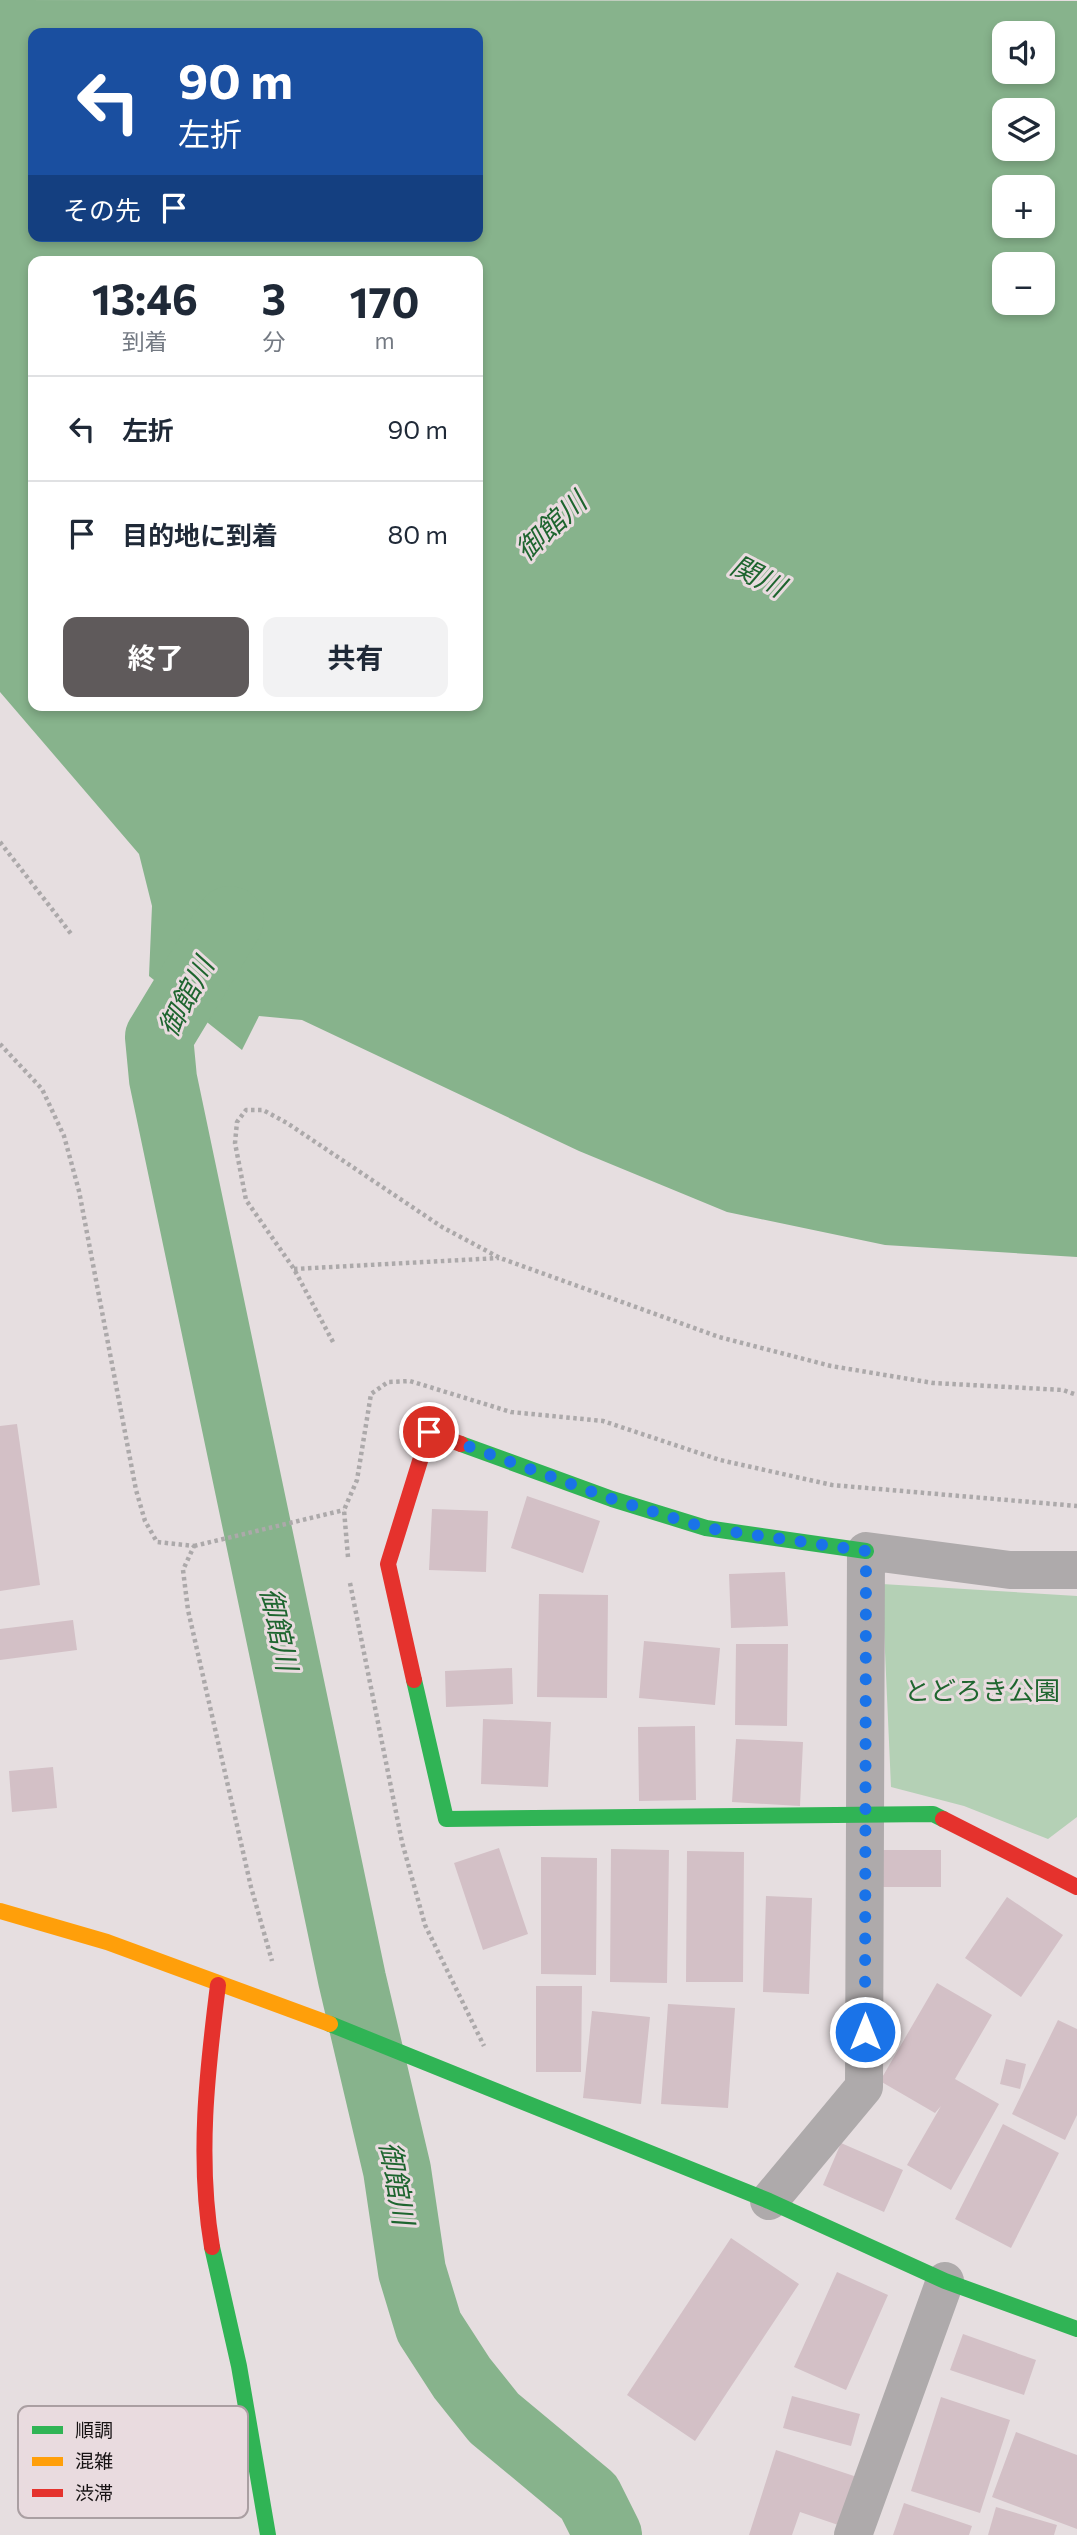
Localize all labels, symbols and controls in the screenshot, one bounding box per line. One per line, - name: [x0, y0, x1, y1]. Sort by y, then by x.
- map controls: [992, 21, 1055, 315]
- button: sound: [992, 21, 1055, 84]
- text: 90 m: [178, 49, 293, 109]
- icon: left: [63, 56, 154, 147]
- button: layers: [992, 98, 1055, 161]
- text: 左折: [178, 113, 242, 153]
- button: +: [992, 175, 1055, 238]
- icon: arrive: [155, 189, 193, 227]
- text: その先: [63, 194, 141, 225]
- button: −: [992, 252, 1055, 315]
- text: 13:46: [92, 272, 198, 324]
- text: 3: [262, 272, 286, 324]
- text: 170: [350, 275, 419, 327]
- text: m: [374, 326, 395, 354]
- text: 到着: [122, 327, 168, 355]
- text: 分: [262, 327, 285, 355]
- icon: left: [63, 410, 101, 448]
- text: 90 m: [388, 413, 448, 444]
- text: 左折: [122, 414, 174, 445]
- water label: 御館川: [508, 482, 595, 566]
- icon: arrive: [63, 515, 101, 553]
- text: 80 m: [388, 518, 448, 549]
- text: 目的地に到着: [122, 519, 278, 550]
- water label: 関川: [726, 547, 794, 604]
- button: 終了: [63, 617, 249, 697]
- button: 共有: [263, 617, 448, 697]
- water label: 御館川: [150, 949, 221, 1042]
- pin: [399, 1402, 459, 1462]
- icon: arrive: [410, 1413, 448, 1451]
- water label: 御館川: [255, 1584, 306, 1676]
- park label: とどろき公園: [904, 1674, 1060, 1705]
- position arrow: [828, 1995, 902, 2069]
- water label: 御館川: [374, 2139, 423, 2230]
- legend: [18, 2406, 248, 2518]
- text: 順調: [75, 2418, 113, 2441]
- text: 混雑: [75, 2449, 113, 2472]
- text: 渋滞: [75, 2481, 113, 2504]

